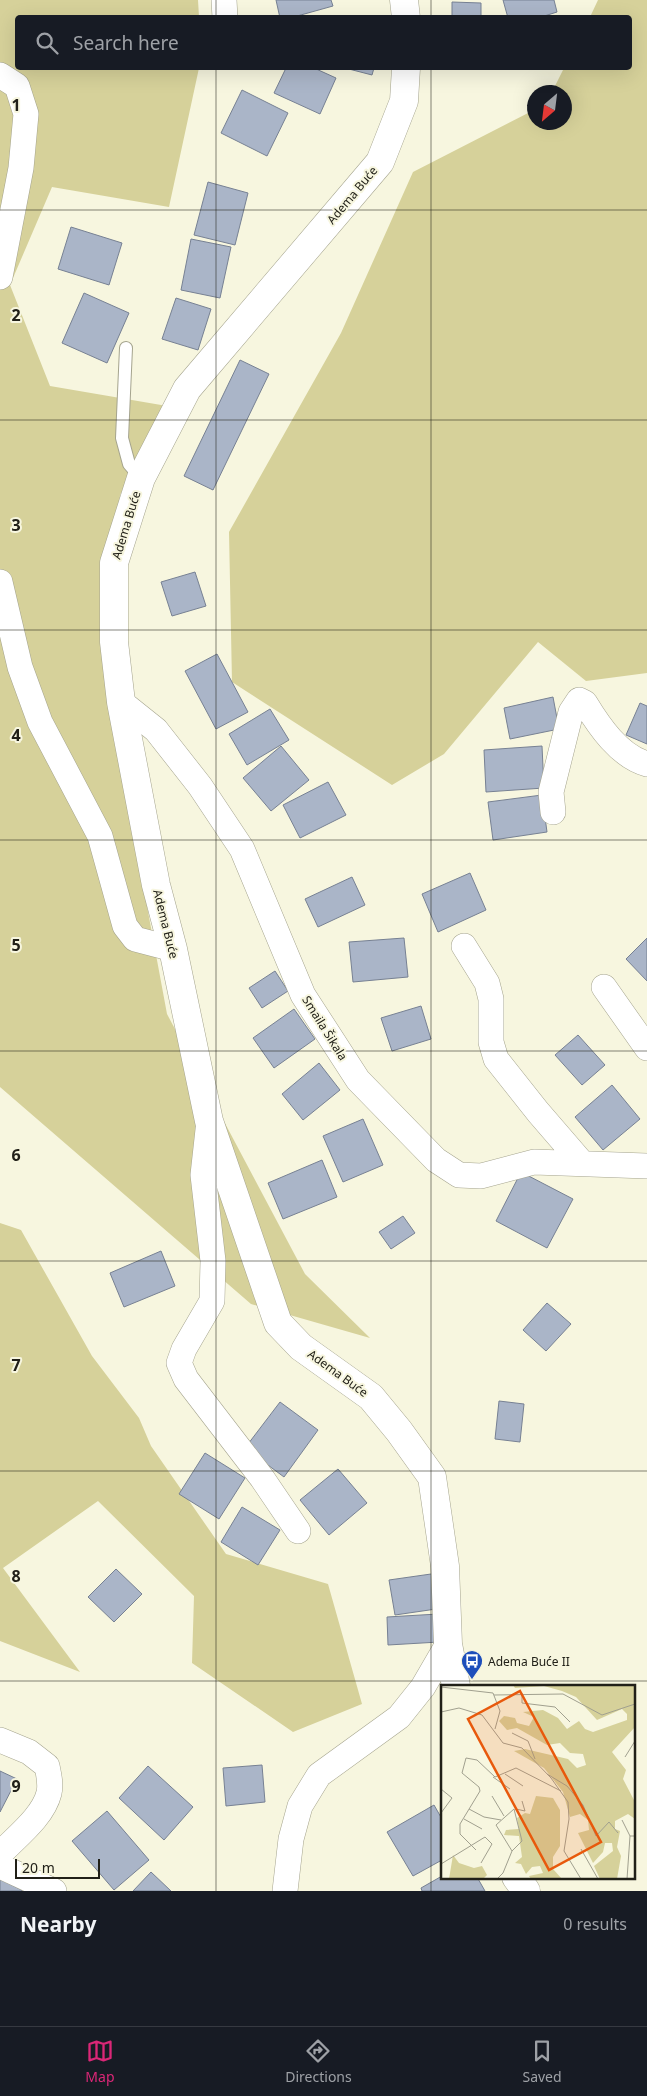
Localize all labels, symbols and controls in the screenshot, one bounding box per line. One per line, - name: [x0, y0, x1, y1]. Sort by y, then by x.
- search box: [15, 15, 632, 70]
- icon: search: [33, 29, 61, 57]
- text: Search here: [73, 30, 179, 56]
- north arrow: [527, 85, 572, 130]
- text: 1: [11, 94, 21, 116]
- street label: Adema Buće: [323, 162, 381, 228]
- text: 2: [11, 304, 21, 326]
- street label: Adema Buće: [108, 489, 145, 561]
- text: 3: [11, 514, 21, 536]
- text: 4: [11, 724, 21, 746]
- street label: Adema Buće: [149, 888, 183, 961]
- text: 5: [11, 934, 21, 956]
- street label: Smaila Šikala: [298, 992, 352, 1064]
- text: 6: [11, 1144, 21, 1166]
- street label: Adema Buće: [304, 1345, 372, 1401]
- text: 7: [11, 1354, 21, 1376]
- text: 8: [11, 1565, 21, 1587]
- bus stop icon: Adema Buće II: [460, 1649, 484, 1680]
- place label: Adema Buće II: [488, 1653, 570, 1670]
- inset map: [441, 1685, 634, 1878]
- text: 9: [11, 1775, 21, 1797]
- scale bar: [15, 1856, 100, 1879]
- text: 20 m: [22, 1858, 55, 1877]
- text: Nearby: [20, 1910, 96, 1938]
- text: 0 results: [563, 1913, 627, 1935]
- tab: Map: [85, 2037, 115, 2086]
- tab: Directions: [285, 2037, 352, 2086]
- tab: Saved: [522, 2037, 562, 2086]

